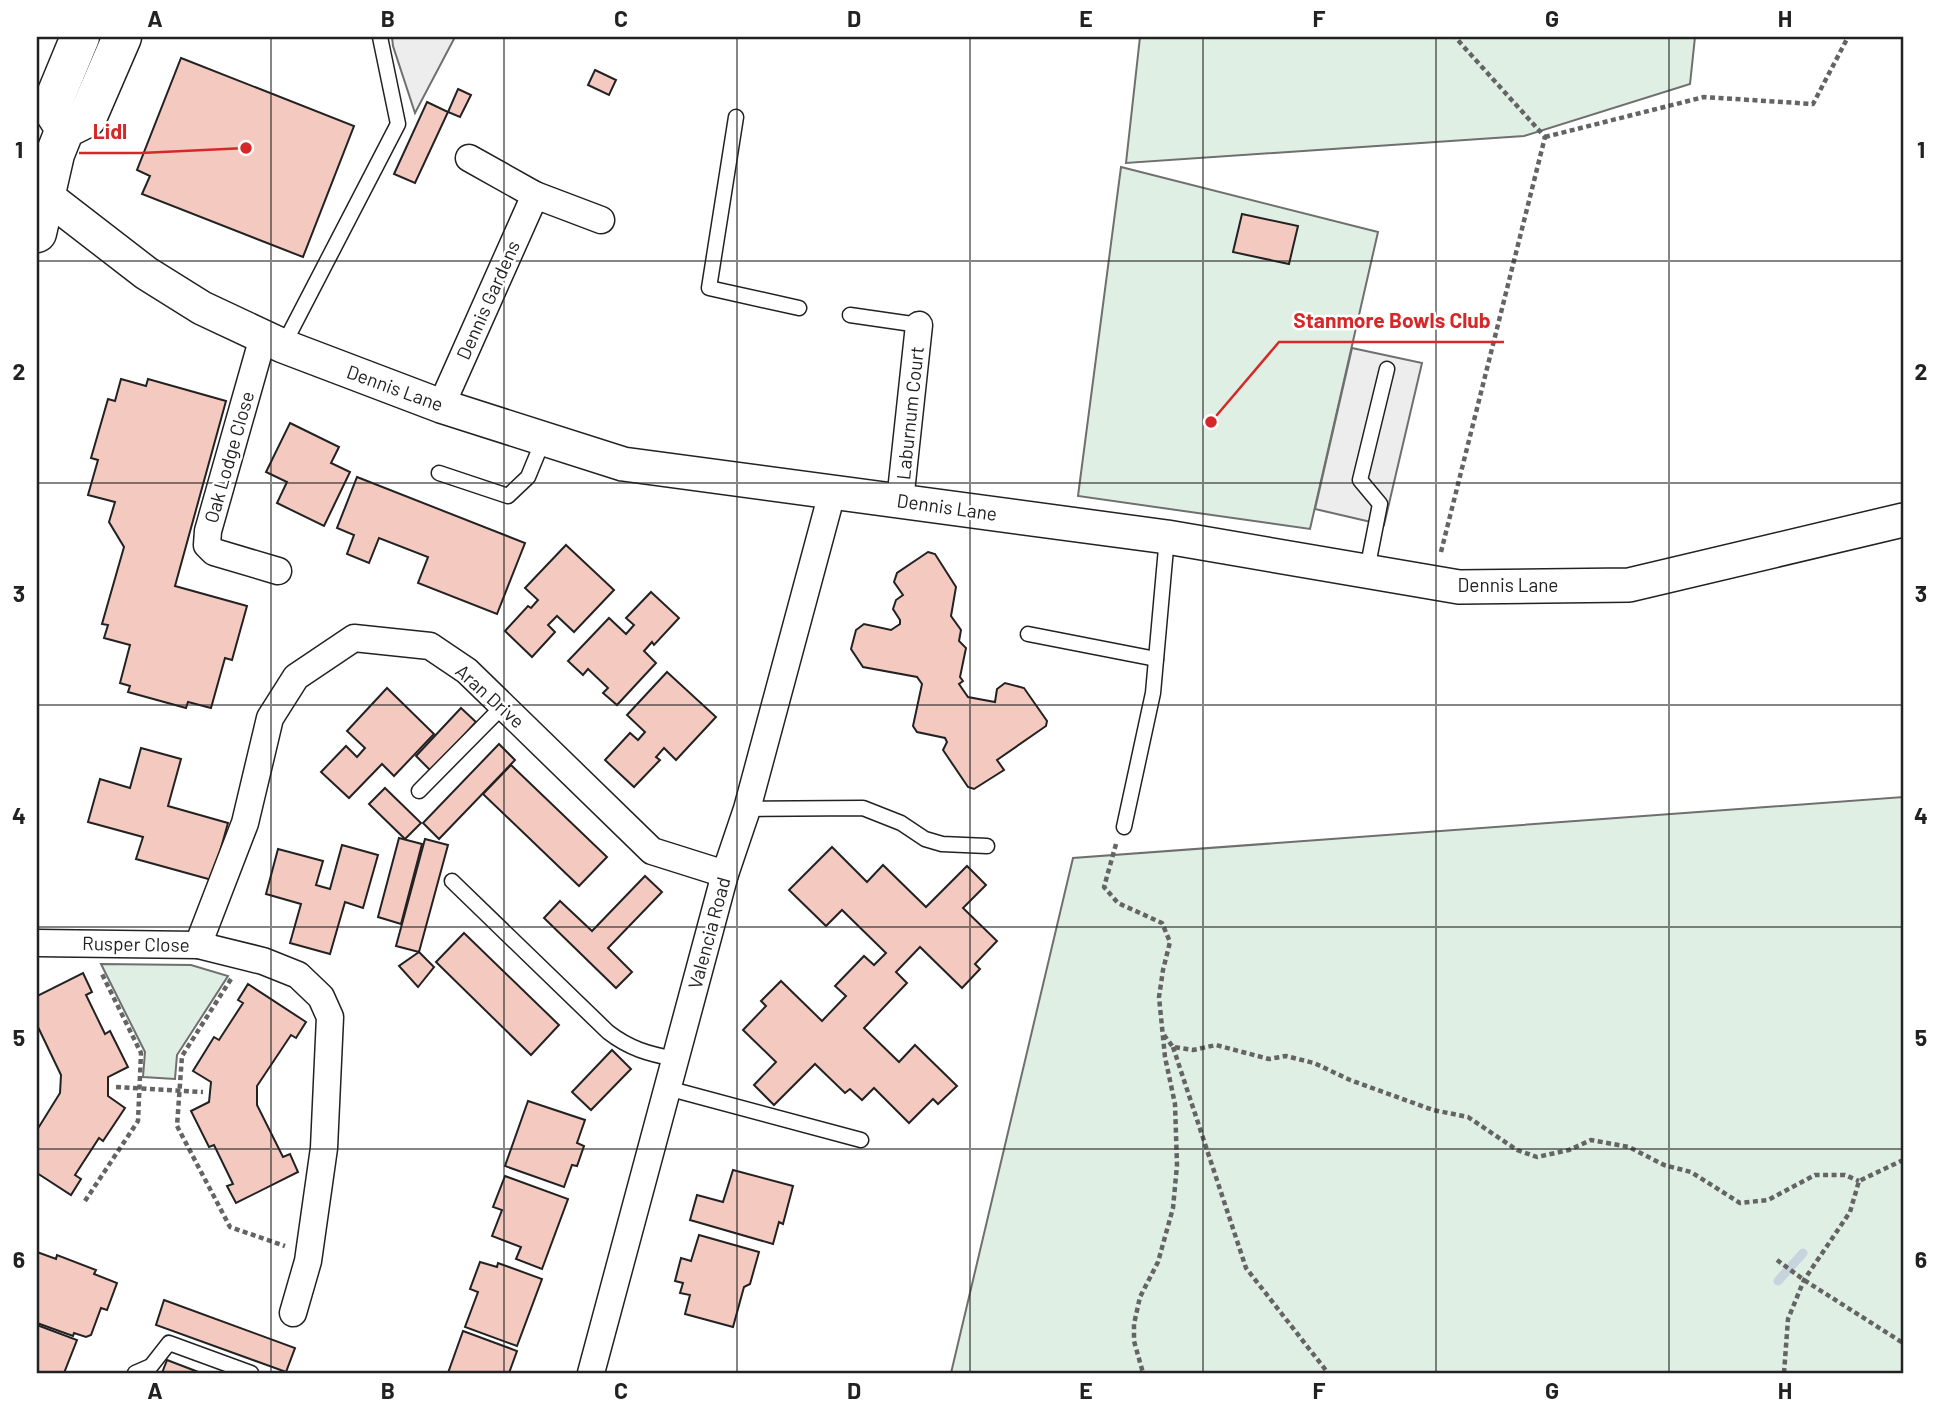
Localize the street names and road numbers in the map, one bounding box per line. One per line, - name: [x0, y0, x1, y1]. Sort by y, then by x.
- street label: Dennis Gardens: [451, 237, 524, 363]
- street label: Laburnum Court: [891, 345, 928, 481]
- street label: Dennis Lane: [344, 359, 446, 416]
- street label: Oak Lodge Close: [199, 388, 258, 525]
- street label: Dennis Lane: [896, 488, 999, 525]
- street label: Dennis Lane: [1458, 573, 1558, 596]
- street label: Aran Drive: [451, 659, 529, 732]
- street label: Valencia Road: [683, 874, 734, 991]
- street label: Rusper Close: [82, 931, 190, 956]

